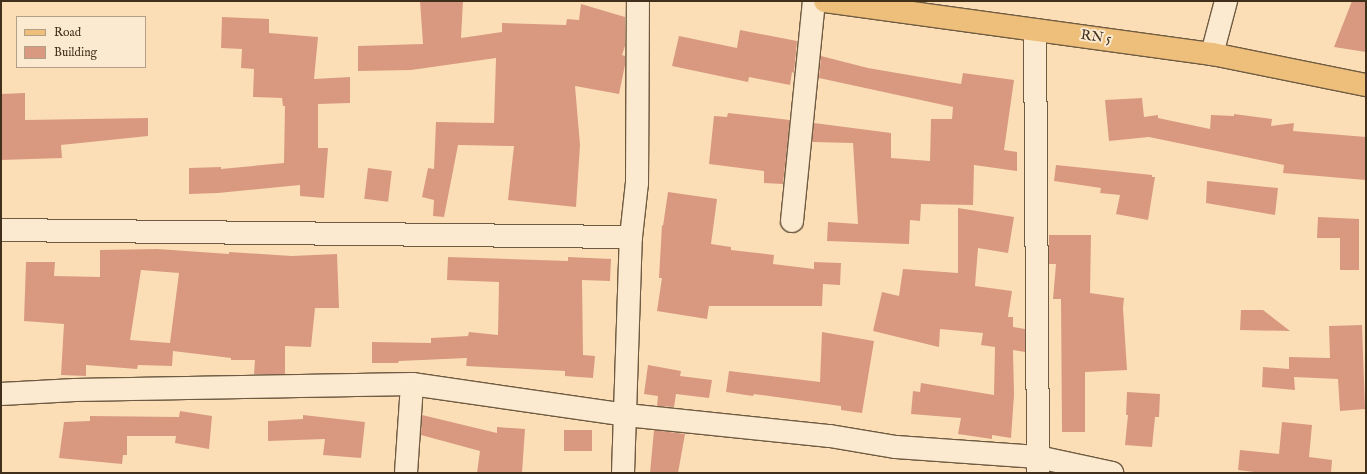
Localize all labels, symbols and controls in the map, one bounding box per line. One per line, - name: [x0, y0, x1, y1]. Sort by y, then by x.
- legend: [16, 16, 146, 68]
- text: Road: [54, 25, 81, 40]
- street label: RN 5: [1080, 27, 1112, 47]
- text: Building: [54, 45, 97, 60]

